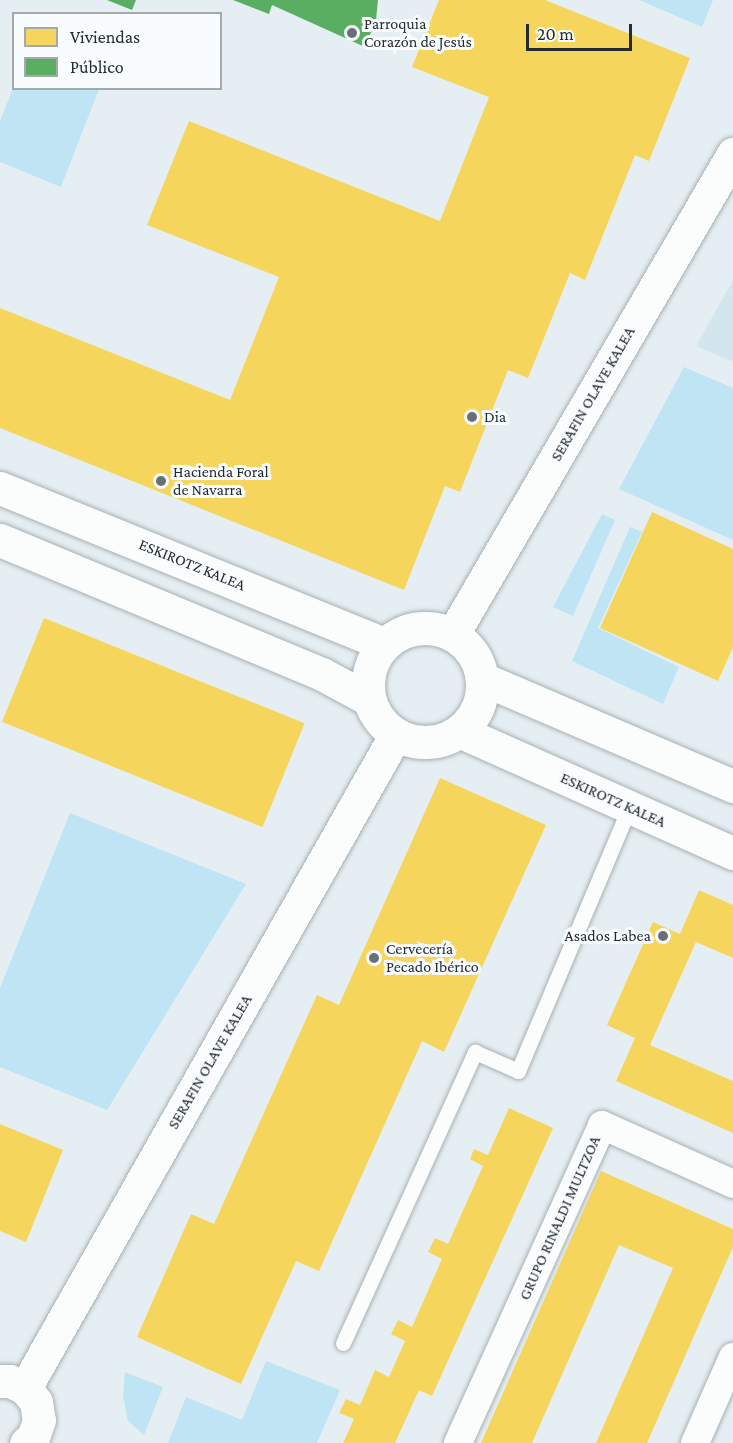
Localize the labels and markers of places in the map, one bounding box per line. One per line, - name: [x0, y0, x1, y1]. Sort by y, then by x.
- place label: Parroquia Corazón de Jesús: [364, 14, 472, 52]
- marker: Parroquia Corazón de Jesús: [345, 26, 359, 40]
- place label: Dia: [484, 407, 506, 427]
- marker: Dia: [465, 410, 479, 424]
- place label: Hacienda Foral de Navarra: [173, 462, 269, 500]
- marker: Hacienda Foral de Navarra: [154, 474, 168, 488]
- place label: Asados Labea: [565, 926, 651, 946]
- marker: Asados Labea: [656, 929, 670, 943]
- place label: Cervecería Pecado Ibérico: [386, 939, 479, 977]
- marker: Cervecería Pecado Ibérico: [367, 951, 381, 965]

